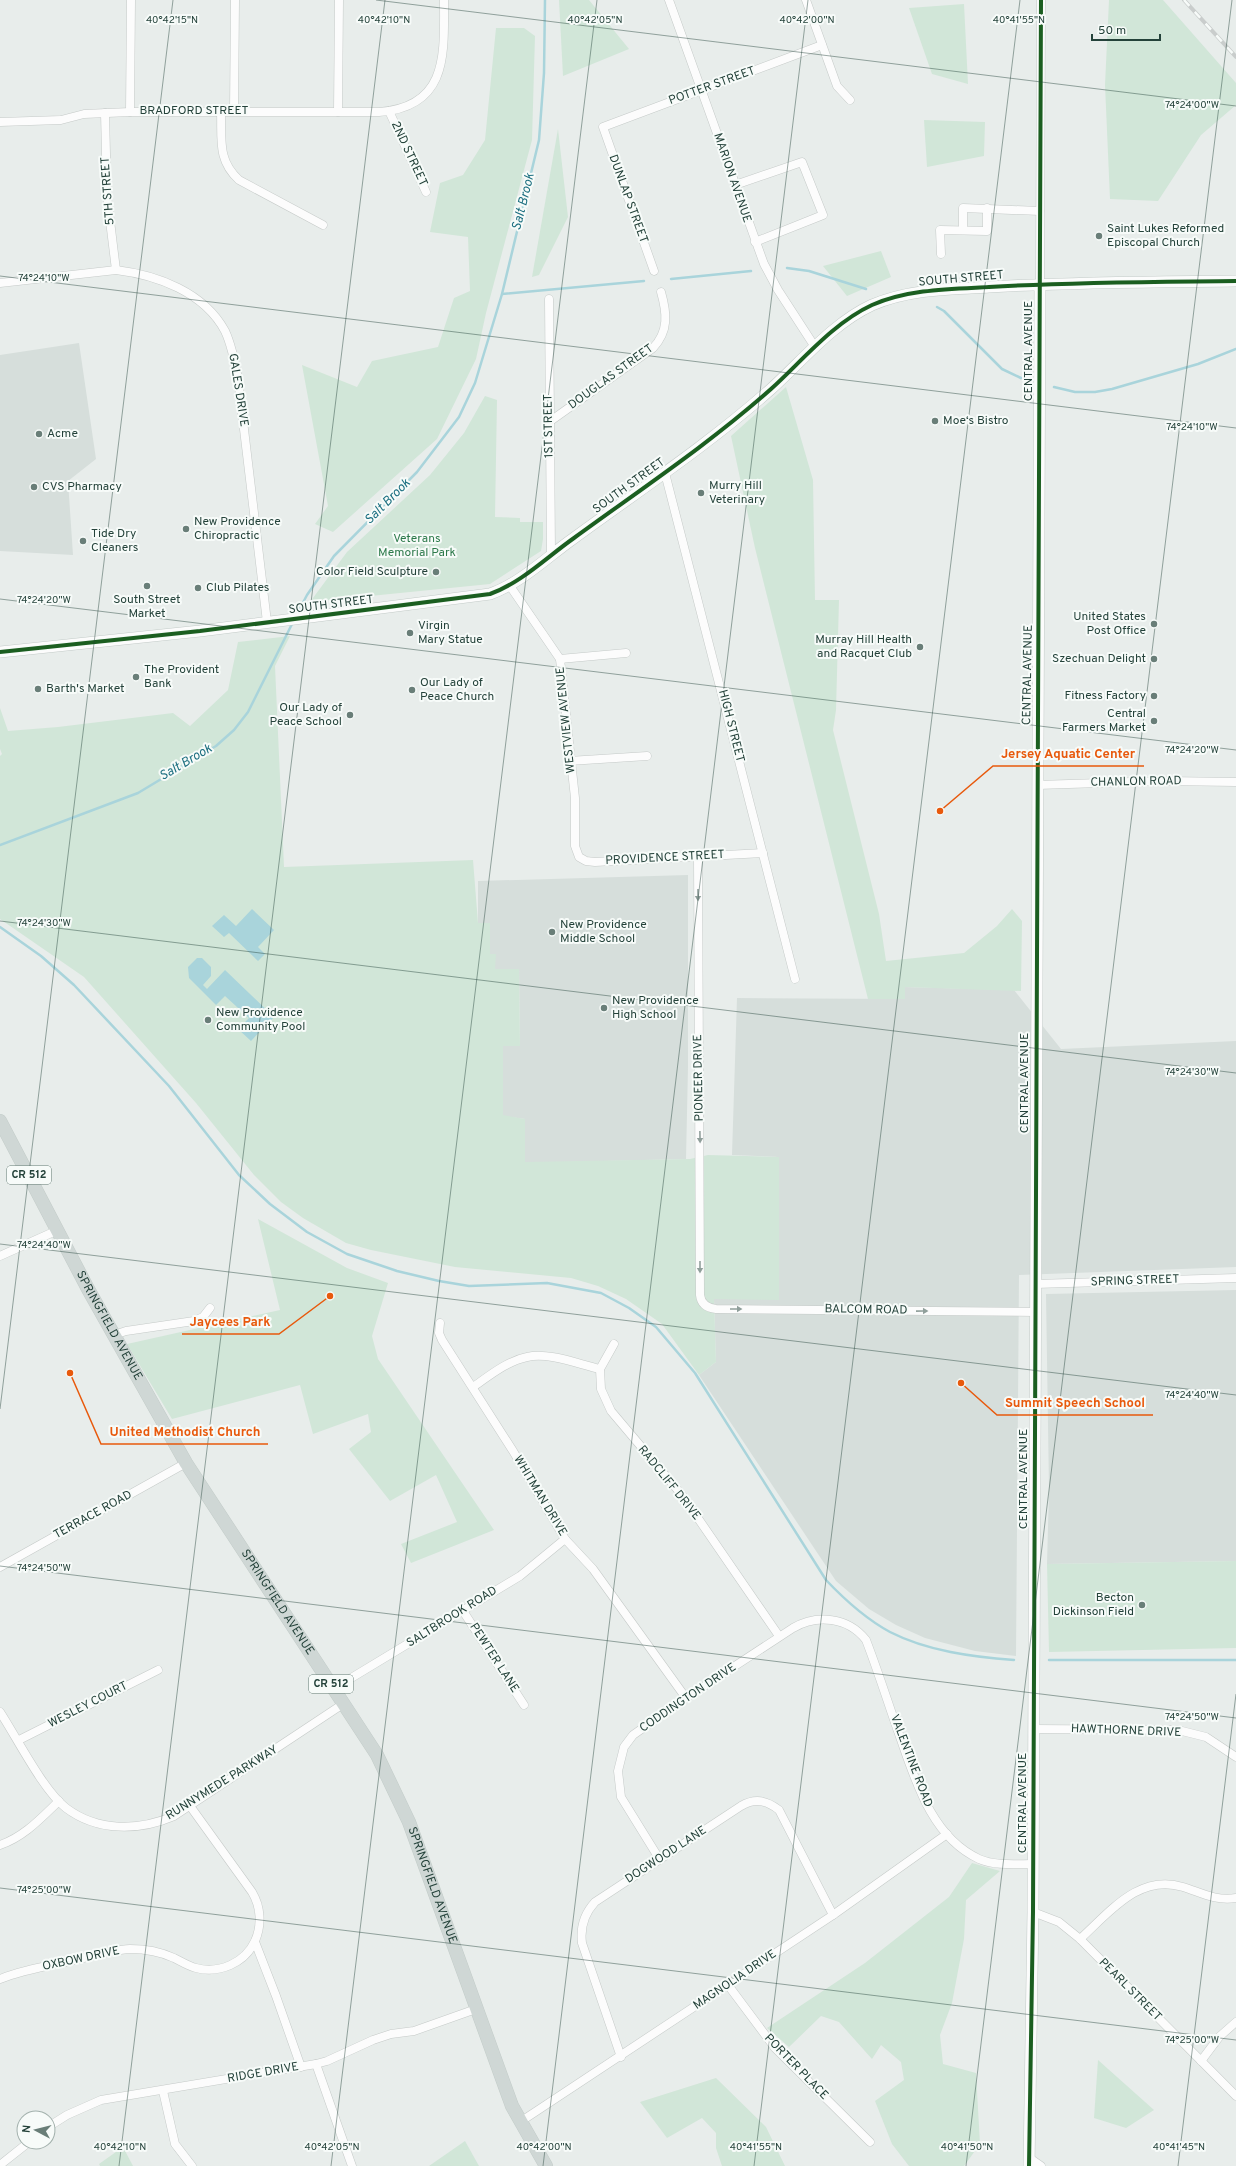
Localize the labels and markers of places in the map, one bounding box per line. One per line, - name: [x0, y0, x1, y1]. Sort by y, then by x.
- place label: Saint Lukes Reformed Episcopal Church: [1107, 221, 1224, 251]
- marker: Saint Lukes Reformed Episcopal Church: [1094, 231, 1104, 241]
- place label: Moe‘s Bistro: [943, 413, 1009, 429]
- marker: Moe‘s Bistro: [930, 416, 940, 426]
- place label: Acme: [47, 426, 78, 442]
- marker: Acme: [34, 429, 44, 439]
- place label: Murry Hill Veterinary: [709, 478, 765, 508]
- place label: CVS Pharmacy: [42, 479, 122, 495]
- marker: CVS Pharmacy: [29, 482, 39, 492]
- marker: Murry Hill Veterinary: [696, 488, 706, 498]
- place label: New Providence Chiropractic: [194, 514, 281, 544]
- marker: New Providence Chiropractic: [181, 524, 191, 534]
- place label: Tide Dry Cleaners: [91, 526, 138, 556]
- marker: Tide Dry Cleaners: [78, 536, 88, 546]
- place label: Color Field Sculpture: [316, 564, 428, 580]
- marker: Color Field Sculpture: [431, 567, 441, 577]
- place label: Club Pilates: [206, 580, 270, 596]
- marker: South Street Market: [142, 581, 152, 591]
- marker: Club Pilates: [193, 583, 203, 593]
- place label: South Street Market: [113, 592, 181, 622]
- place label: United States Post Office: [1073, 609, 1146, 639]
- place label: Virgin Mary Statue: [418, 618, 483, 648]
- marker: United States Post Office: [1149, 619, 1159, 629]
- marker: Virgin Mary Statue: [405, 628, 415, 638]
- place label: Murray Hill Health and Racquet Club: [815, 632, 912, 662]
- marker: Murray Hill Health and Racquet Club: [915, 642, 925, 652]
- place label: Szechuan Delight: [1052, 651, 1146, 667]
- marker: Szechuan Delight: [1149, 654, 1159, 664]
- place label: The Provident Bank: [144, 662, 219, 692]
- marker: The Provident Bank: [131, 672, 141, 682]
- place label: Our Lady of Peace Church: [420, 675, 494, 705]
- place label: Barth's Market: [46, 681, 125, 697]
- marker: Barth's Market: [33, 684, 43, 694]
- marker: Our Lady of Peace Church: [407, 685, 417, 695]
- place label: Fitness Factory: [1064, 688, 1146, 704]
- marker: Fitness Factory: [1149, 691, 1159, 701]
- place label: Our Lady of Peace School: [270, 700, 342, 730]
- place label: Central Farmers Market: [1062, 706, 1146, 736]
- marker: Our Lady of Peace School: [345, 710, 355, 720]
- marker: Central Farmers Market: [1149, 716, 1159, 726]
- callout: Jersey Aquatic Center: [993, 741, 1144, 766]
- place label: New Providence Middle School: [560, 917, 647, 947]
- marker: New Providence Middle School: [547, 927, 557, 937]
- place label: New Providence High School: [612, 993, 699, 1023]
- marker: New Providence High School: [599, 1003, 609, 1013]
- place label: New Providence Community Pool: [216, 1005, 305, 1035]
- marker: New Providence Community Pool: [203, 1015, 213, 1025]
- callout: Jaycees Park: [182, 1309, 279, 1334]
- callout: Summit Speech School: [997, 1390, 1153, 1415]
- callout: United Methodist Church: [101, 1419, 268, 1444]
- place label: Becton Dickinson Field: [1053, 1590, 1134, 1620]
- marker: Becton Dickinson Field: [1137, 1600, 1147, 1610]

